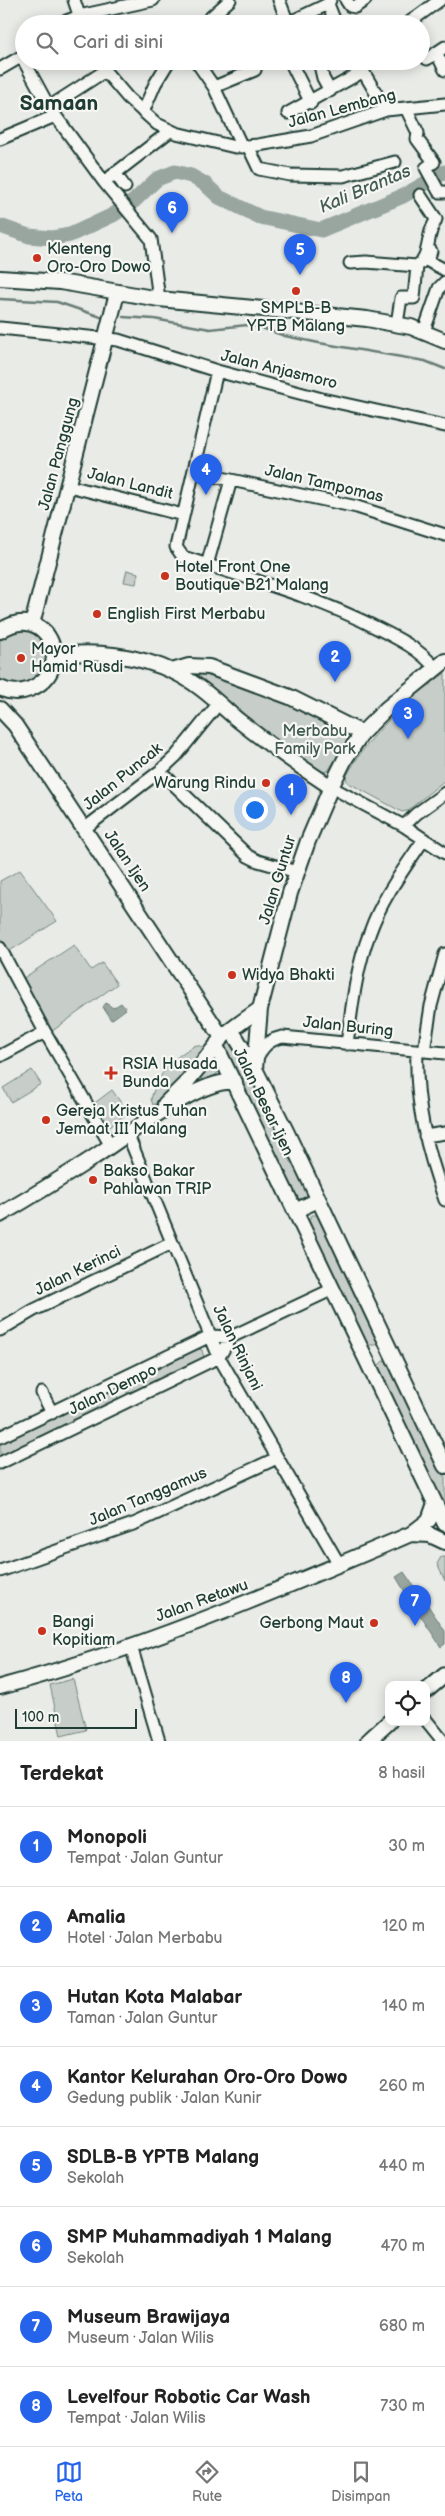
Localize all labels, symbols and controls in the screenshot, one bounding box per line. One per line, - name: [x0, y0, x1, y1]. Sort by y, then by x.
- search box: [15, 15, 430, 70]
- icon: search: [33, 29, 61, 57]
- text: Cari di sini: [73, 31, 163, 54]
- street label: Jalan Lembang: [286, 85, 398, 133]
- district label: Samaan: [20, 91, 98, 116]
- water label: Kali Brantas: [316, 160, 414, 218]
- pin: 6: [156, 192, 188, 233]
- pin: 5: [284, 234, 316, 275]
- place label: Klenteng Oro-Oro Dowo: [47, 240, 151, 277]
- marker: Klenteng Oro-Oro Dowo: [31, 252, 43, 264]
- marker: SMPLB-B YPTB Malang: [290, 285, 302, 297]
- place label: SMPLB-B YPTB Malang: [246, 299, 345, 336]
- street label: Jalan Anjasmoro: [219, 346, 339, 394]
- street label: Jalan Panggung: [35, 395, 83, 513]
- pin: 4: [190, 454, 222, 495]
- street label: Jalan Tampomas: [263, 461, 385, 507]
- street label: Jalan Landit: [85, 464, 175, 504]
- place label: Hotel Front One Boutique B21 Malang: [175, 558, 329, 595]
- marker: Hotel Front One Boutique B21 Malang: [159, 570, 171, 582]
- place label: English First Merbabu: [107, 605, 265, 624]
- marker: English First Merbabu: [91, 608, 103, 620]
- place label: Mayor Hamid Rusdi: [31, 640, 123, 677]
- pin: 2: [319, 641, 351, 682]
- marker: Mayor Hamid Rusdi: [15, 652, 27, 664]
- pin: 3: [392, 698, 424, 739]
- park label: Merbabu Family Park: [274, 722, 356, 759]
- street label: Jalan Puncak: [80, 739, 167, 815]
- place label: Warung Rindu: [154, 774, 256, 793]
- pin: 1: [275, 774, 307, 815]
- marker: Warung Rindu: [260, 777, 272, 789]
- your location: [242, 797, 268, 823]
- street label: Jalan Ijen: [99, 827, 155, 895]
- street label: Jalan Guntur: [255, 833, 301, 927]
- place label: Widya Bhakti: [242, 966, 335, 985]
- marker: Widya Bhakti: [226, 969, 238, 981]
- street label: Jalan Buring: [302, 1013, 394, 1041]
- street label: Jalan Besar Ijen: [229, 1045, 297, 1159]
- place label: RSIA Husada Bunda: [122, 1055, 218, 1092]
- marker: RSIA Husada Bunda: [104, 1066, 118, 1080]
- place label: Gereja Kristus Tuhan Jemaat III Malang: [56, 1102, 207, 1139]
- marker: Gereja Kristus Tuhan Jemaat III Malang: [40, 1114, 52, 1126]
- place label: Bakso Bakar Pahlawan TRIP: [103, 1162, 211, 1199]
- marker: Bakso Bakar Pahlawan TRIP: [87, 1174, 99, 1186]
- street label: Jalan Kerinci: [32, 1242, 124, 1300]
- street label: Jalan Rinjani: [208, 1302, 266, 1394]
- street label: Jalan Dempo: [66, 1361, 160, 1419]
- street label: Jalan Tanggamus: [86, 1464, 210, 1530]
- street label: Jalan Retawu: [153, 1575, 251, 1627]
- pin: 7: [399, 1585, 431, 1626]
- place label: Bangi Kopitiam: [52, 1613, 115, 1650]
- place label: Gerbong Maut: [259, 1614, 364, 1633]
- marker: Gerbong Maut: [368, 1617, 380, 1629]
- marker: Bangi Kopitiam: [36, 1625, 48, 1637]
- pin: 8: [330, 1662, 362, 1703]
- map controls: [385, 1681, 430, 1726]
- button: locate: [385, 1681, 430, 1726]
- scale bar: [15, 1706, 138, 1729]
- text: 100 m: [22, 1709, 59, 1726]
- text: Terdekat: [20, 1761, 104, 1786]
- text: 8 hasil: [378, 1764, 425, 1783]
- text: Monopoli: [67, 1826, 147, 1849]
- text: 1: [33, 1837, 39, 1856]
- text: 30 m: [388, 1837, 425, 1856]
- text: Tempat · Jalan Guntur: [67, 1849, 223, 1868]
- text: Amalia: [67, 1906, 126, 1929]
- text: 2: [31, 1917, 41, 1936]
- text: 120 m: [382, 1917, 425, 1936]
- text: Hotel · Jalan Merbabu: [67, 1929, 223, 1948]
- text: Hutan Kota Malabar: [67, 1986, 242, 2009]
- text: 3: [31, 1997, 41, 2016]
- text: 140 m: [382, 1997, 425, 2016]
- text: Taman · Jalan Guntur: [67, 2009, 217, 2028]
- text: Kantor Kelurahan Oro-Oro Dowo: [67, 2066, 348, 2089]
- text: 4: [31, 2077, 41, 2096]
- text: 260 m: [379, 2077, 425, 2096]
- text: Gedung publik · Jalan Kunir: [67, 2089, 261, 2108]
- text: SDLB-B YPTB Malang: [67, 2146, 259, 2169]
- text: 5: [31, 2157, 41, 2176]
- text: 440 m: [379, 2157, 425, 2176]
- text: Sekolah: [67, 2169, 124, 2188]
- text: SMP Muhammadiyah 1 Malang: [67, 2226, 332, 2249]
- text: 6: [31, 2237, 41, 2256]
- text: 470 m: [380, 2237, 425, 2256]
- text: Sekolah: [67, 2249, 124, 2268]
- text: Museum Brawijaya: [67, 2306, 230, 2329]
- text: 7: [32, 2317, 40, 2336]
- text: 680 m: [379, 2317, 425, 2336]
- text: Museum · Jalan Wilis: [67, 2329, 214, 2348]
- text: Levelfour Robotic Car Wash: [67, 2386, 310, 2409]
- text: 8: [31, 2397, 41, 2416]
- text: 730 m: [380, 2397, 425, 2416]
- text: Tempat · Jalan Wilis: [67, 2409, 206, 2428]
- tab: Peta: [55, 2458, 83, 2505]
- tab: Rute: [192, 2458, 222, 2505]
- tab: Disimpan: [331, 2458, 390, 2505]

